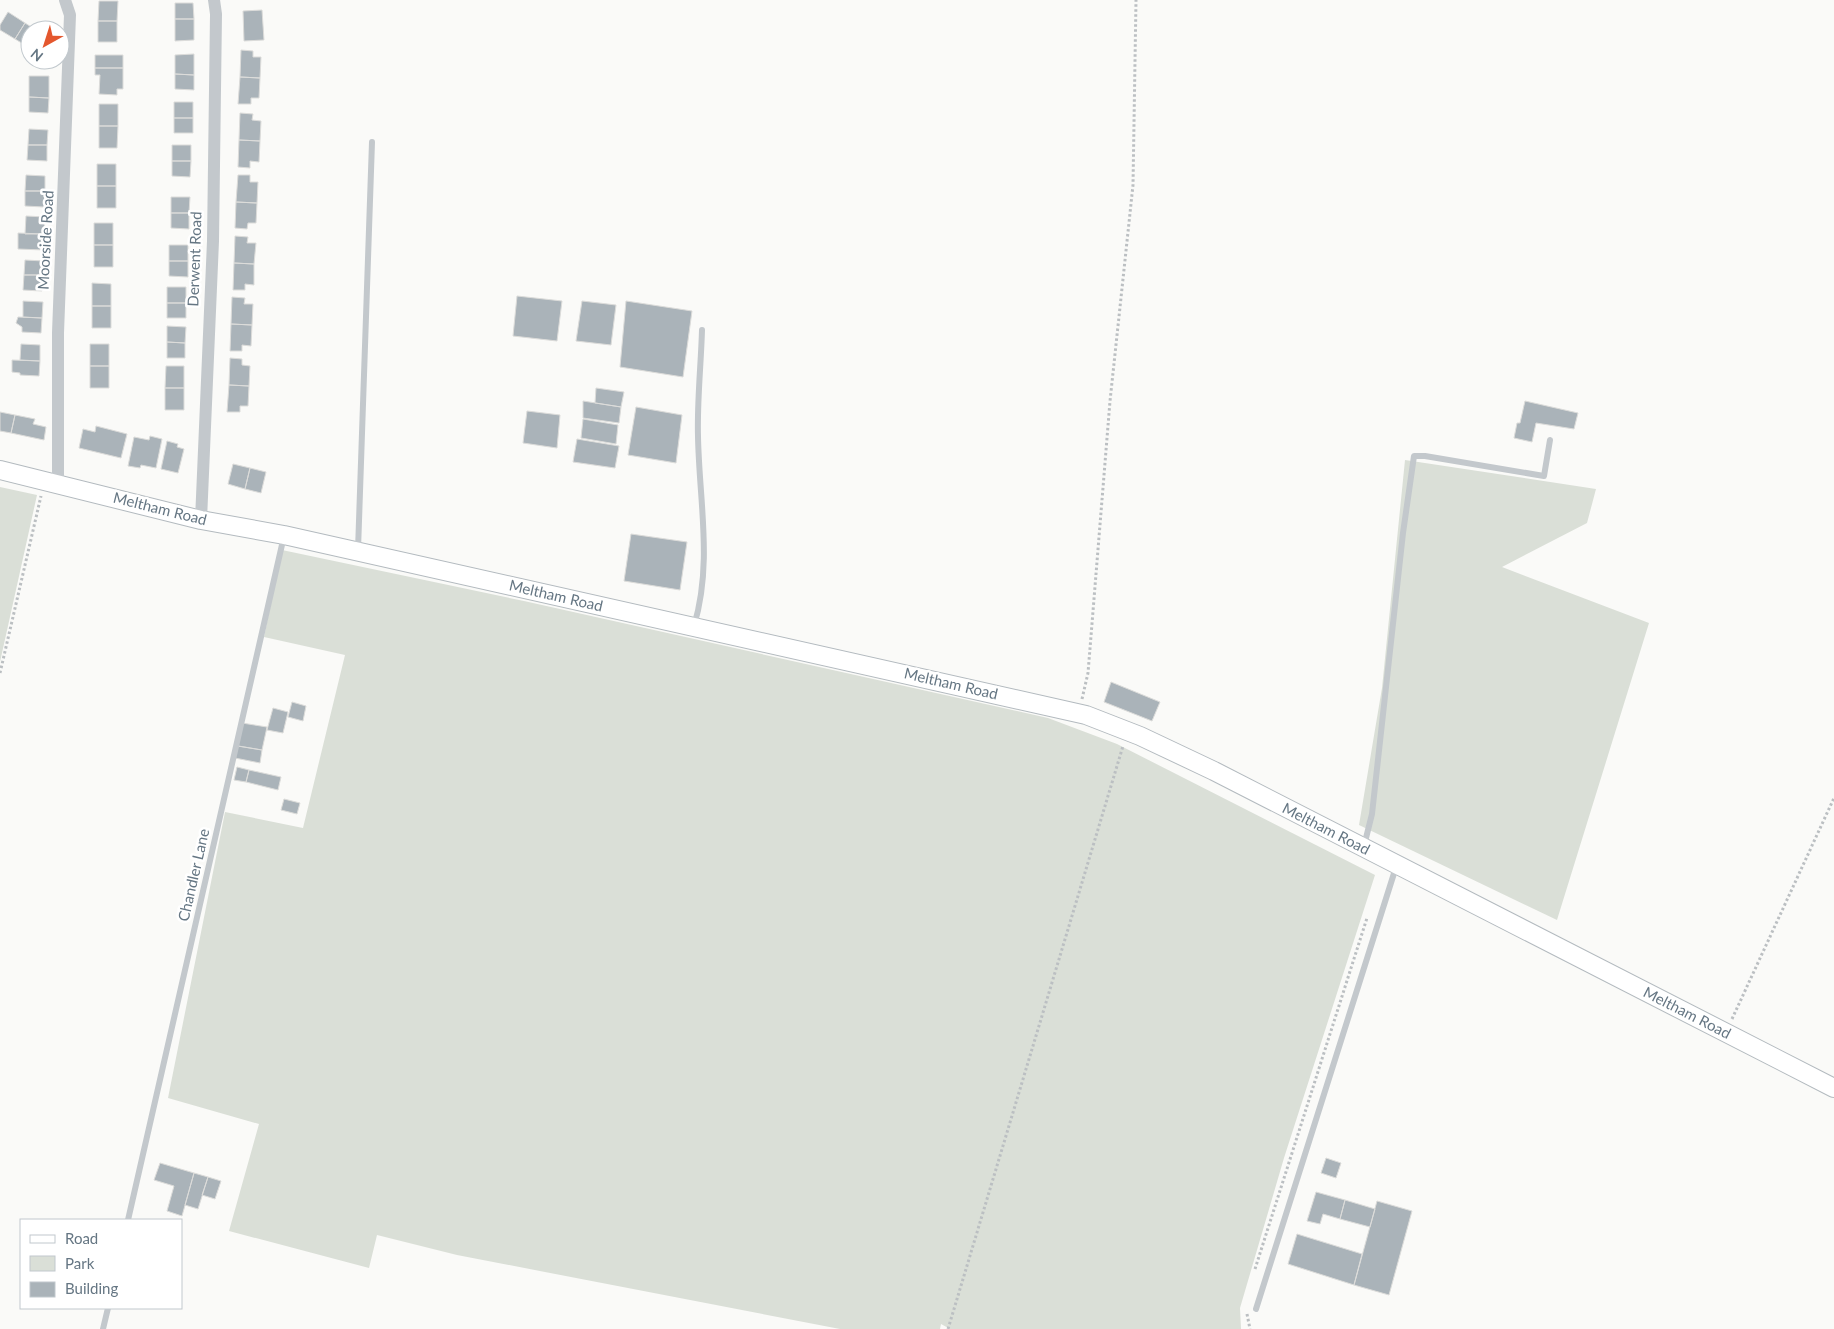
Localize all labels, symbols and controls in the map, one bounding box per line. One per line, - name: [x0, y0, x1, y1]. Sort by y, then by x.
- north arrow: [20, 20, 70, 70]
- text: N: [27, 45, 46, 65]
- street label: Moorside Road: [33, 190, 57, 290]
- street label: Derwent Road: [183, 211, 205, 307]
- street label: Meltham Road: [112, 488, 209, 528]
- street label: Meltham Road: [508, 575, 605, 615]
- street label: Meltham Road: [903, 663, 1000, 703]
- street label: Meltham Road: [1280, 798, 1373, 858]
- street label: Chandler Lane: [174, 827, 212, 923]
- street label: Meltham Road: [1641, 982, 1734, 1042]
- legend: [20, 1219, 182, 1309]
- text: Road: [65, 1229, 98, 1247]
- text: Park: [65, 1254, 95, 1272]
- text: Building: [65, 1279, 118, 1297]

